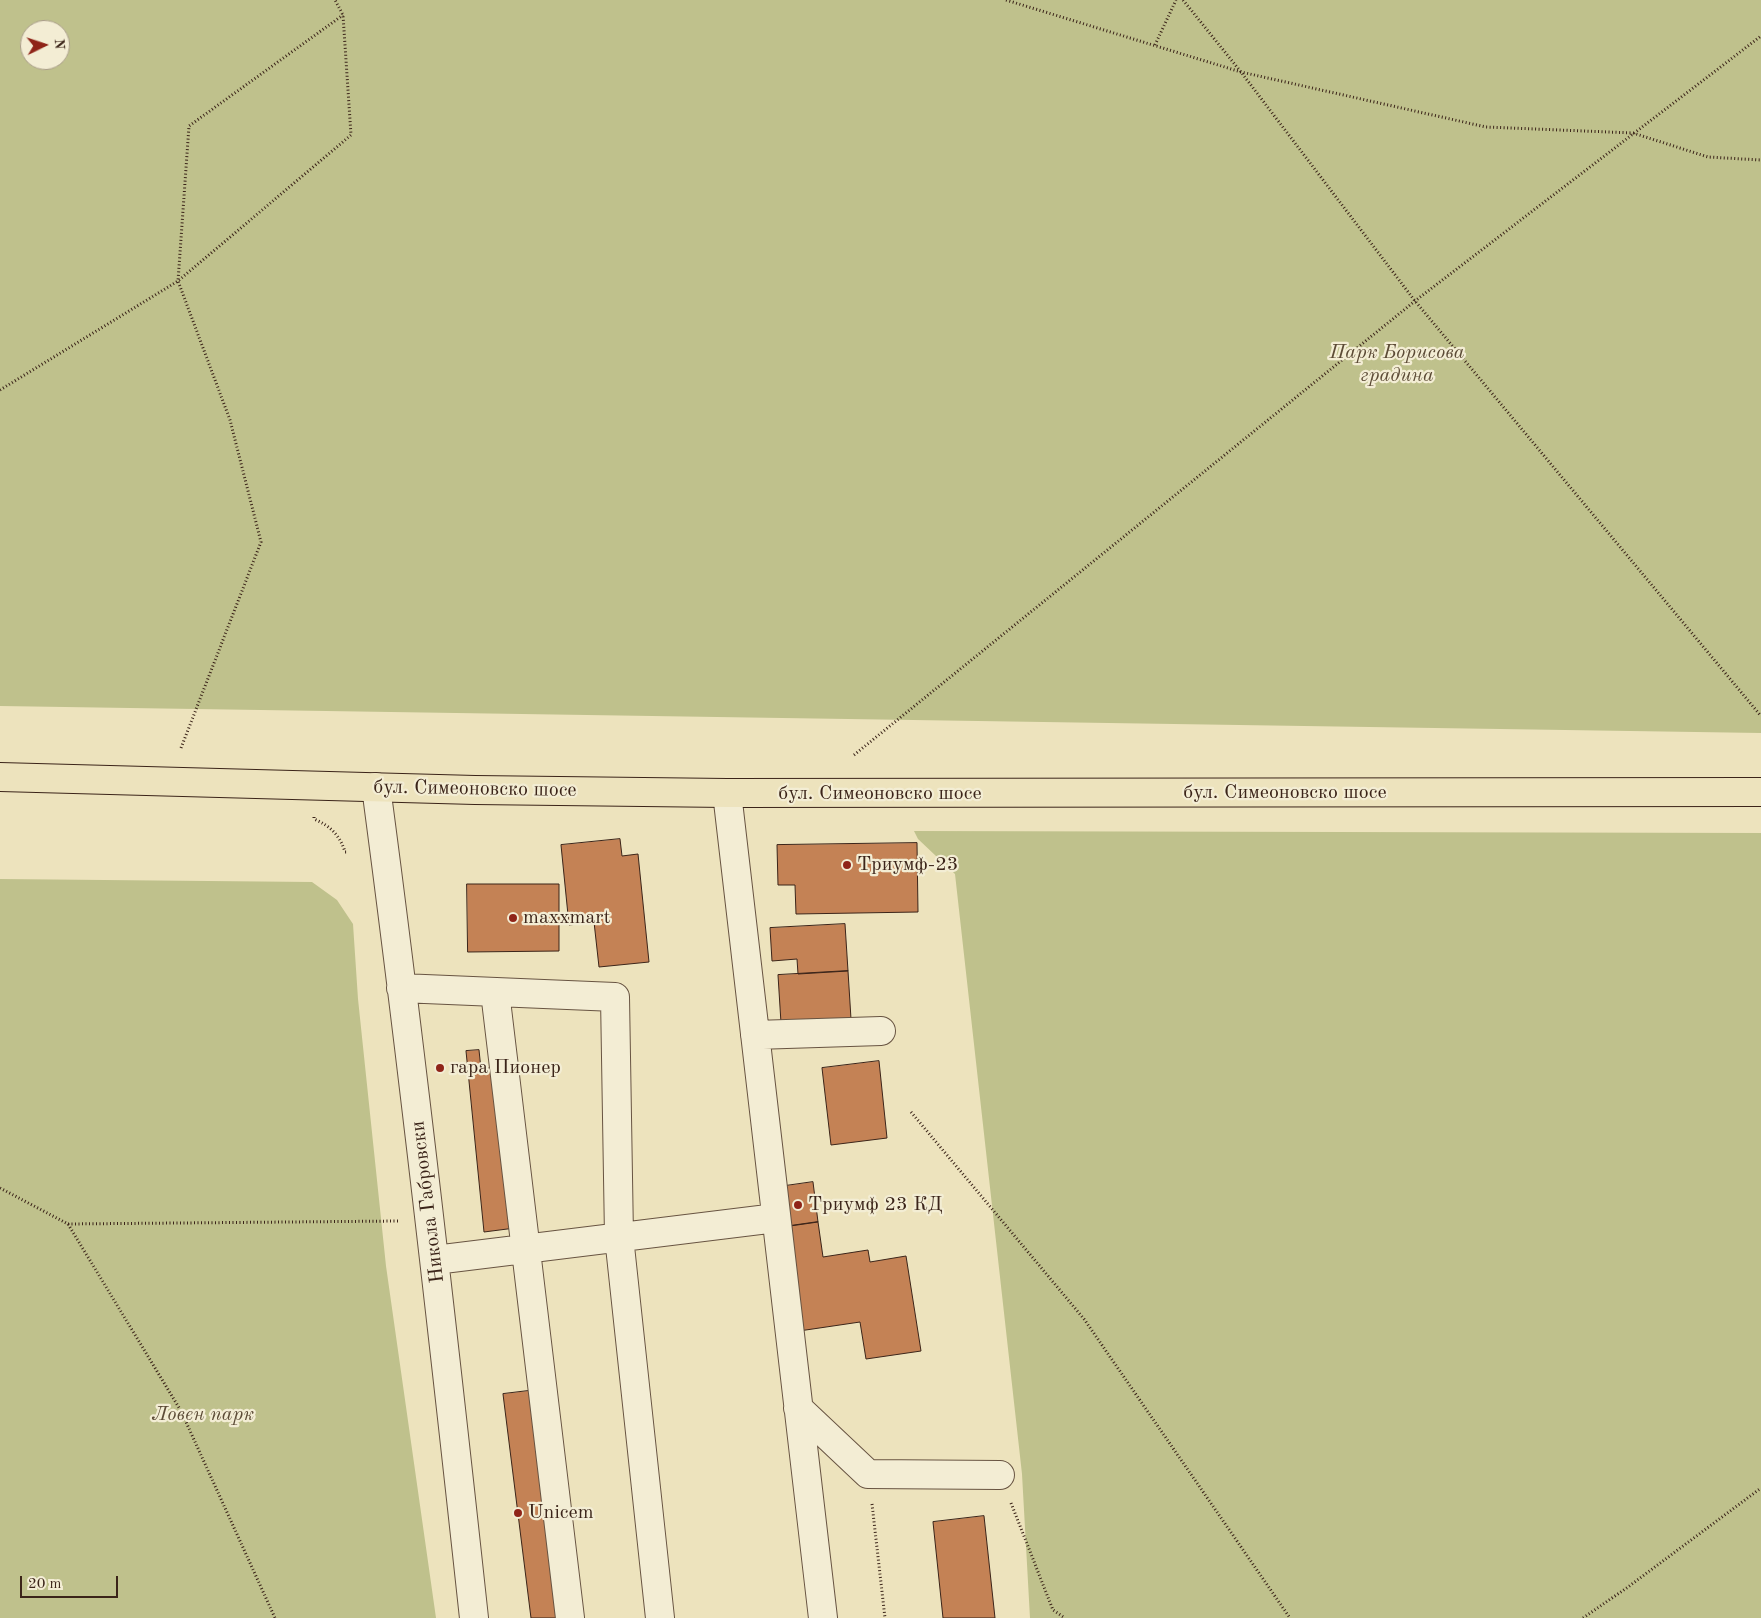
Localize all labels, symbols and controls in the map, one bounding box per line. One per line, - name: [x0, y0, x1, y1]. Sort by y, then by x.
- north arrow: [20, 20, 70, 70]
- text: N: [52, 38, 66, 50]
- park label: Парк Борисова градина: [1329, 341, 1465, 388]
- street label: бул. Симеоновско шосе: [373, 775, 577, 803]
- street label: бул. Симеоновско шосе: [1183, 781, 1387, 805]
- street label: бул. Симеоновско шосе: [778, 782, 982, 806]
- place label: Триумф-23: [857, 853, 958, 877]
- marker: Триумф-23: [841, 859, 853, 871]
- place label: maxxmart: [523, 906, 611, 930]
- marker: maxxmart: [507, 912, 519, 924]
- place label: гара Пионер: [450, 1056, 561, 1080]
- marker: гара Пионер: [434, 1062, 446, 1074]
- street label: Никола Габровски: [406, 1120, 450, 1284]
- place label: Триумф 23 КД: [808, 1193, 943, 1217]
- marker: Триумф 23 КД: [792, 1199, 804, 1211]
- park label: Ловен парк: [152, 1403, 254, 1427]
- place label: Unicem: [528, 1501, 594, 1525]
- marker: Unicem: [512, 1507, 524, 1519]
- scale bar: [22, 1566, 120, 1598]
- text: 20 m: [28, 1577, 62, 1592]

